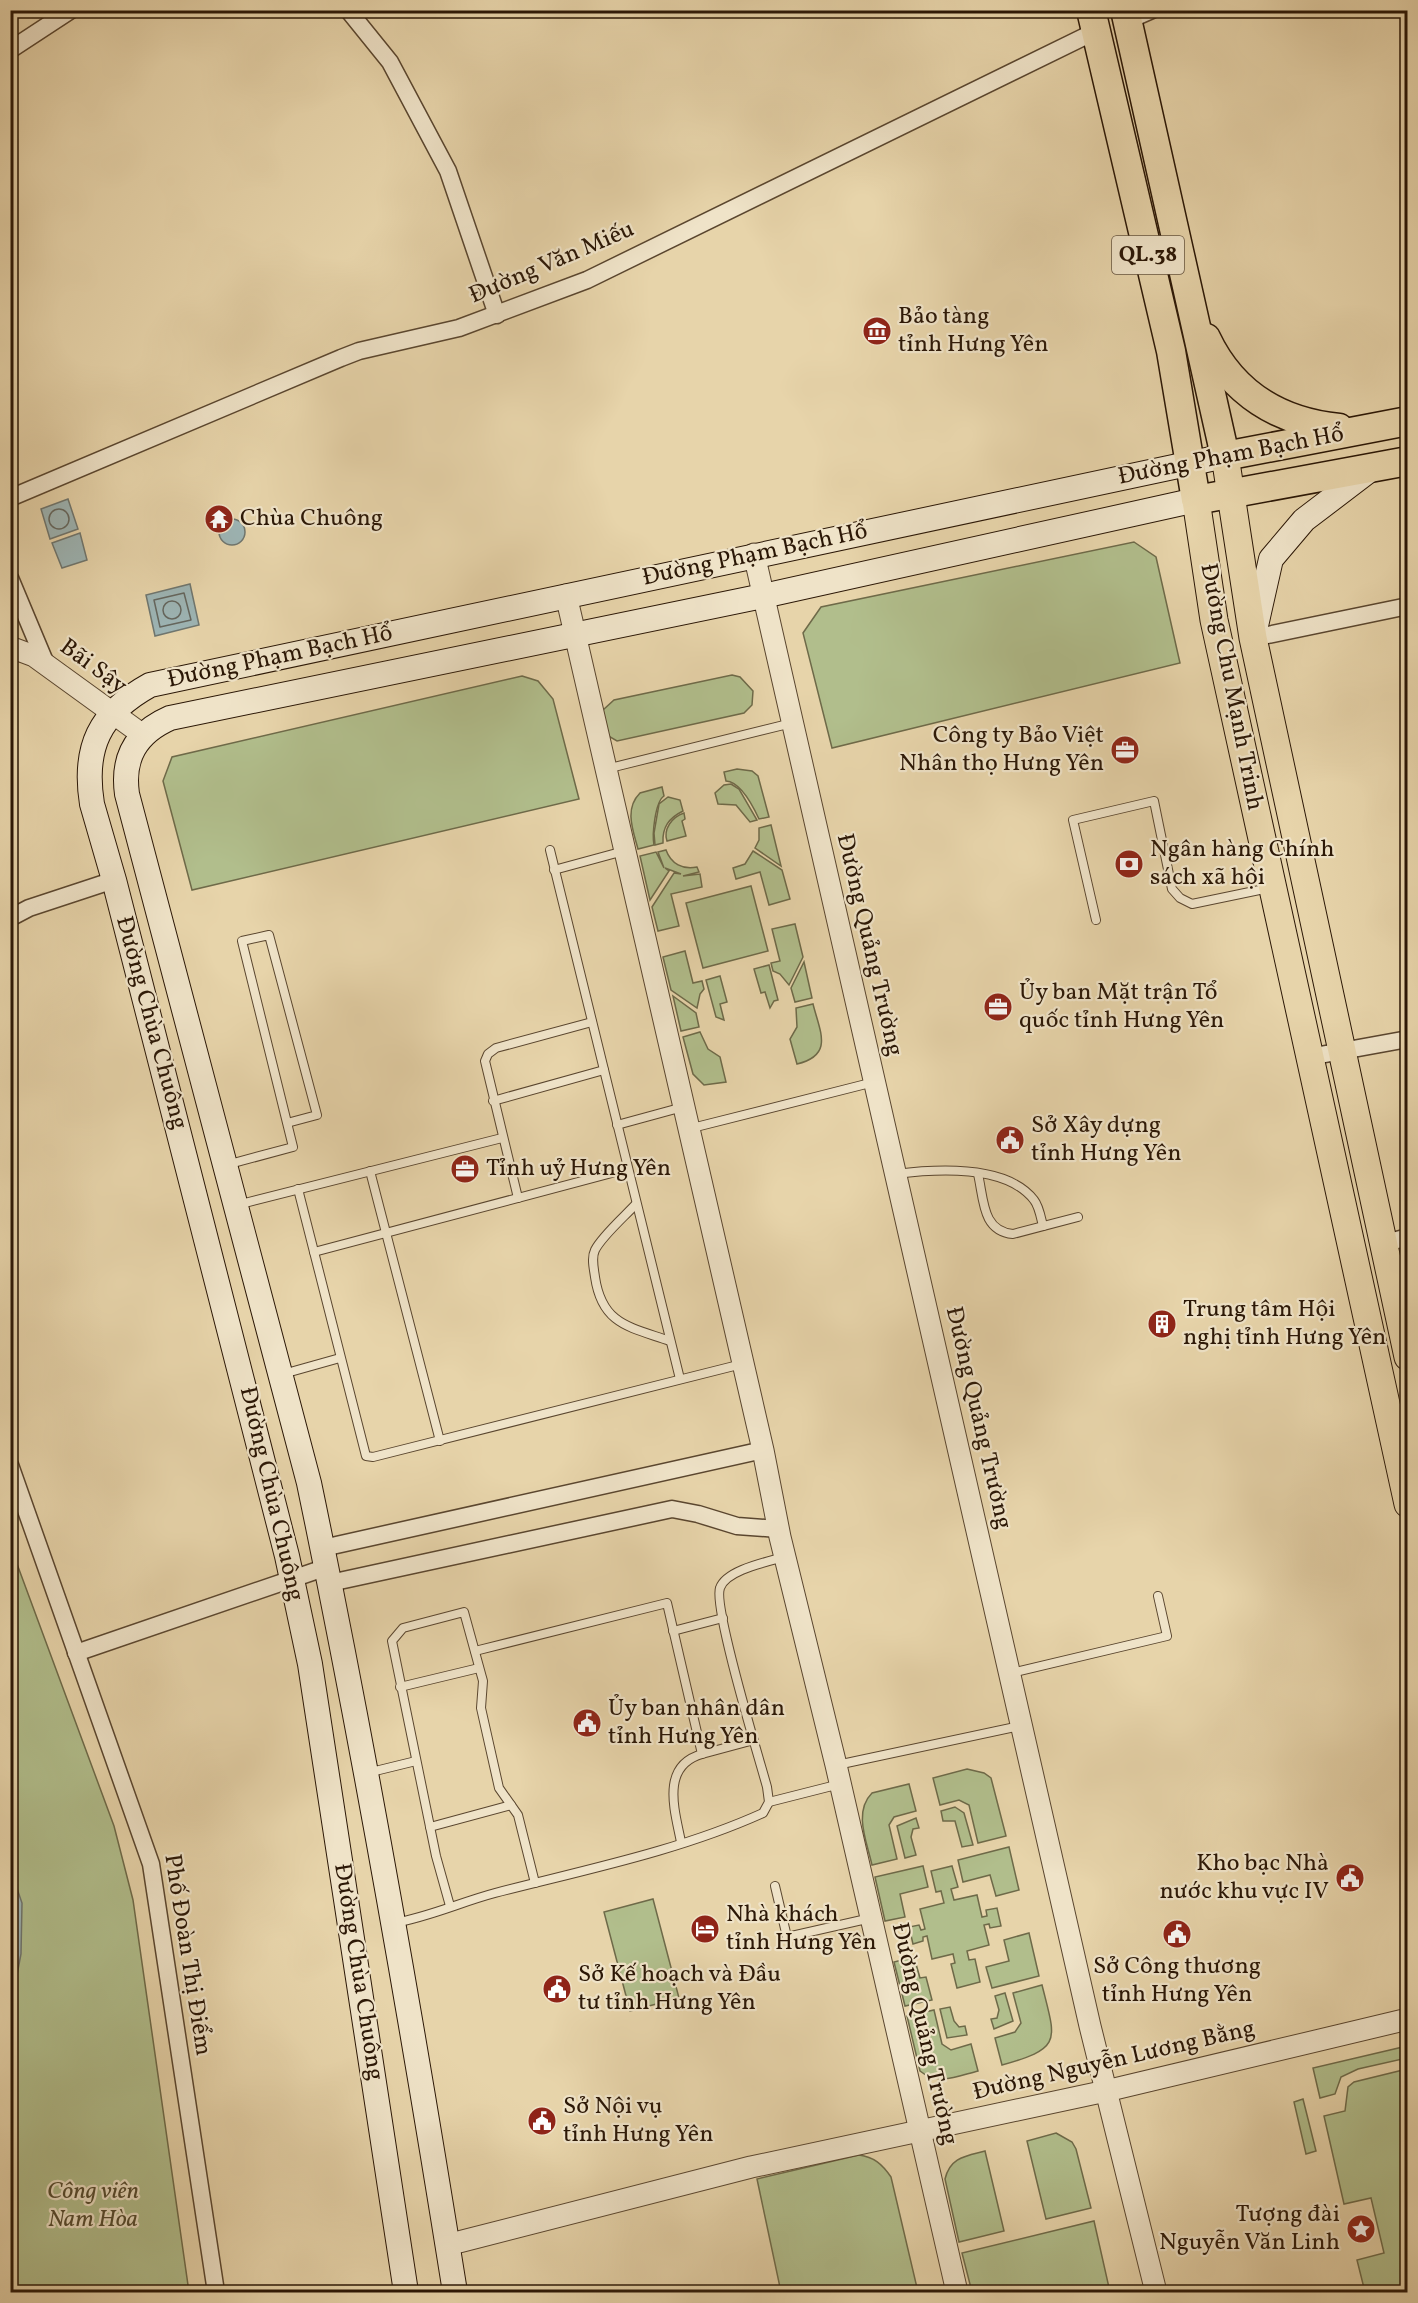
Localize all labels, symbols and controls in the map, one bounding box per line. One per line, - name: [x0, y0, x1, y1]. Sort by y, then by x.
- street label: Đường Văn Miếu: [464, 213, 640, 313]
- road number: QL.38: [1112, 236, 1184, 274]
- place label: Bảo tàng tỉnh Hưng Yên: [898, 300, 1049, 362]
- museum icon: Bảo tàng tỉnh Hưng Yên: [861, 315, 893, 347]
- street label: Đường Phạm Bạch Hổ: [1115, 417, 1347, 495]
- place label: Chùa Chuông: [240, 502, 383, 536]
- temple icon: Chùa Chuông: [203, 503, 235, 535]
- street label: Đường Phạm Bạch Hổ: [639, 514, 871, 596]
- street label: Đường Chu Mạnh Trinh: [1190, 561, 1272, 813]
- street label: Đường Phạm Bạch Hổ: [164, 616, 396, 698]
- street label: Bãi Sậy: [52, 631, 134, 703]
- place label: Công ty Bảo Việt Nhân thọ Hưng Yên: [899, 719, 1104, 781]
- office icon: Công ty Bảo Việt Nhân thọ Hưng Yên: [1109, 734, 1141, 766]
- street label: Đường Quảng Trường: [827, 830, 911, 1060]
- place label: Ngân hàng Chính sách xã hội: [1150, 833, 1335, 895]
- bank icon: Ngân hàng Chính sách xã hội: [1113, 848, 1145, 880]
- street label: Đường Chùa Chuông: [106, 913, 196, 1133]
- place label: Ủy ban Mặt trận Tổ quốc tỉnh Hưng Yên: [1019, 976, 1224, 1038]
- office icon: Ủy ban Mặt trận Tổ quốc tỉnh Hưng Yên: [982, 991, 1014, 1023]
- place label: Sở Xây dựng tỉnh Hưng Yên: [1031, 1109, 1182, 1171]
- public building icon: Sở Xây dựng tỉnh Hưng Yên: [994, 1124, 1026, 1156]
- place label: Tỉnh uỷ Hưng Yên: [486, 1152, 671, 1186]
- office icon: Tỉnh uỷ Hưng Yên: [449, 1153, 481, 1185]
- place label: Trung tâm Hội nghị tỉnh Hưng Yên: [1183, 1293, 1386, 1355]
- street label: Đường Quảng Trường: [936, 1303, 1020, 1533]
- building icon: Trung tâm Hội nghị tỉnh Hưng Yên: [1146, 1308, 1178, 1340]
- street label: Đường Chùa Chuông: [230, 1383, 312, 1605]
- place label: Ủy ban nhân dân tỉnh Hưng Yên: [608, 1692, 785, 1754]
- public building icon: Ủy ban nhân dân tỉnh Hưng Yên: [571, 1707, 603, 1739]
- place label: Kho bạc Nhà nước khu vực IV: [1159, 1847, 1329, 1909]
- street label: Phố Đoàn Thị Điểm: [154, 1852, 220, 2058]
- street label: Đường Chùa Chuông: [324, 1861, 392, 2083]
- public building icon: Kho bạc Nhà nước khu vực IV: [1334, 1862, 1366, 1894]
- place label: Nhà khách tỉnh Hưng Yên: [726, 1898, 877, 1960]
- hotel icon: Nhà khách tỉnh Hưng Yên: [689, 1913, 721, 1945]
- public building icon: Sở Công thương tỉnh Hưng Yên: [1161, 1918, 1193, 1950]
- street label: Đường Quảng Trường: [882, 1919, 966, 2149]
- place label: Sở Công thương tỉnh Hưng Yên: [1093, 1950, 1261, 2012]
- place label: Sở Kế hoạch và Đầu tư tỉnh Hưng Yên: [578, 1958, 781, 2020]
- public building icon: Sở Kế hoạch và Đầu tư tỉnh Hưng Yên: [541, 1973, 573, 2005]
- street label: Đường Nguyễn Lương Bằng: [970, 2012, 1258, 2110]
- place label: Sở Nội vụ tỉnh Hưng Yên: [563, 2090, 714, 2152]
- public building icon: Sở Nội vụ tỉnh Hưng Yên: [526, 2105, 558, 2137]
- park label: Công viên Nam Hòa: [47, 2175, 139, 2237]
- place label: Tượng đài Nguyễn Văn Linh: [1159, 2198, 1340, 2260]
- place icon: Tượng đài Nguyễn Văn Linh: [1345, 2213, 1377, 2245]

